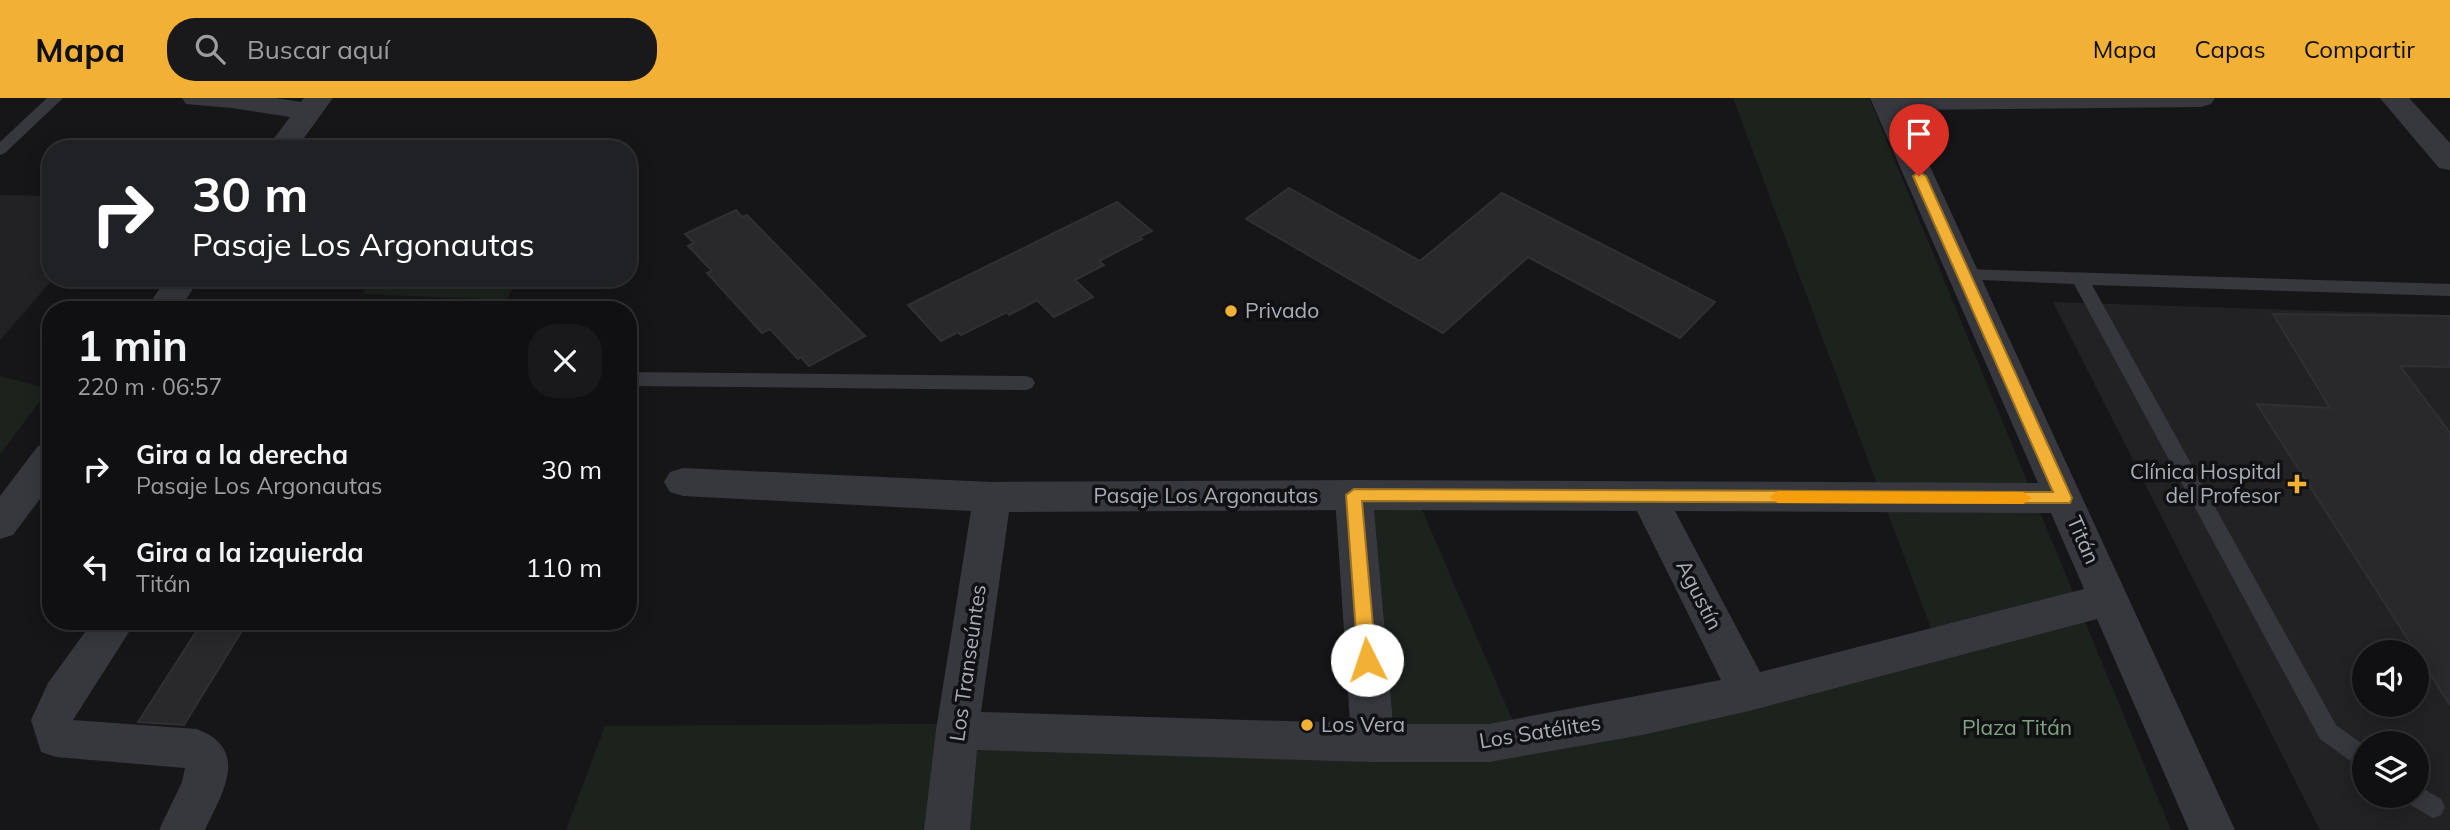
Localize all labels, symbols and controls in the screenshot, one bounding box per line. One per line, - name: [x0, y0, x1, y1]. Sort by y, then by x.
- search box: [167, 18, 657, 81]
- text: Mapa: [35, 29, 125, 70]
- icon: search: [191, 30, 229, 68]
- text: Buscar aquí: [247, 33, 390, 66]
- text: Mapa: [2093, 34, 2157, 64]
- text: Capas: [2195, 34, 2266, 64]
- text: Compartir: [2304, 34, 2415, 64]
- pin: [1889, 104, 1949, 176]
- icon: arrive: [1900, 115, 1938, 153]
- text: 30 m: [192, 163, 308, 224]
- icon: right: [77, 168, 168, 259]
- text: Pasaje Los Argonautas: [192, 224, 535, 264]
- place label: Privado: [1245, 297, 1319, 323]
- marker: Privado: [1223, 303, 1239, 319]
- text: 1 min: [77, 319, 188, 372]
- button: close: [528, 324, 602, 398]
- text: 220 m · 06:57: [77, 372, 222, 401]
- text: Gira a la derecha: [136, 438, 348, 471]
- icon: right: [77, 450, 115, 488]
- text: 30 m: [541, 453, 602, 486]
- place label: Clínica Hospital del Profesor: [2130, 458, 2281, 508]
- text: Pasaje Los Argonautas: [136, 471, 382, 500]
- marker: Clínica Hospital del Profesor: [2287, 474, 2307, 494]
- street label: Pasaje Los Argonautas: [1094, 482, 1318, 508]
- street label: Titán: [2062, 511, 2106, 568]
- text: Gira a la izquierda: [136, 536, 364, 569]
- icon: left: [77, 548, 115, 586]
- text: 110 m: [526, 551, 602, 584]
- street label: Agustín: [1671, 555, 1729, 634]
- text: Titán: [136, 569, 191, 598]
- street label: Los Transeúntes: [943, 583, 991, 743]
- position arrow: [1330, 623, 1404, 697]
- map controls: [2352, 640, 2429, 808]
- button: sound: [2352, 640, 2429, 717]
- street label: Los Satélites: [1477, 709, 1602, 753]
- place label: Los Vera: [1321, 711, 1405, 737]
- park label: Plaza Titán: [1962, 714, 2072, 740]
- marker: Los Vera: [1299, 717, 1315, 733]
- button: layers: [2352, 731, 2429, 808]

